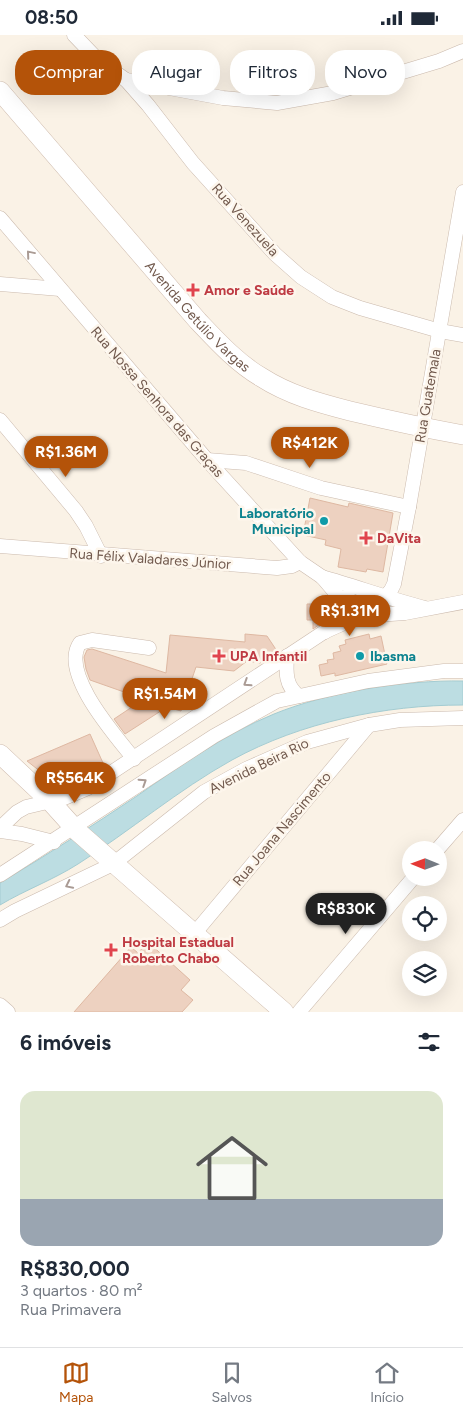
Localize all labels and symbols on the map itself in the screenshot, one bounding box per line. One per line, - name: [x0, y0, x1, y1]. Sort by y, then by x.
- street label: Rua Venezuela: [208, 180, 282, 260]
- one-way arrow: [27, 250, 36, 259]
- street label: Avenida Getúlio Vargas: [142, 257, 254, 376]
- place label: Amor e Saúde: [204, 282, 294, 299]
- marker: Amor e Saúde: [186, 283, 200, 297]
- street label: Rua Nossa Senhora das Graças: [87, 323, 227, 481]
- street label: Rua Guatemala: [411, 348, 445, 444]
- pin: R$412K: [269, 427, 351, 469]
- pin: R$1.36M: [20, 435, 112, 478]
- place label: Laboratório Municipal: [239, 505, 314, 538]
- marker: Laboratório Municipal: [318, 515, 330, 527]
- place label: DaVita: [377, 530, 421, 547]
- marker: DaVita: [359, 531, 373, 545]
- street label: Rua Félix Valadares Júnior: [69, 545, 232, 573]
- pin: R$1.31M: [304, 595, 396, 637]
- place label: UPA Infantil: [230, 648, 307, 665]
- place label: Ibasma: [370, 648, 416, 665]
- marker: UPA Infantil: [212, 649, 226, 663]
- marker: Ibasma: [354, 650, 366, 662]
- pin: R$1.54M: [119, 677, 211, 720]
- one-way arrow: [243, 677, 252, 686]
- street label: Avenida Beira Rio: [206, 734, 312, 798]
- pin: R$564K: [34, 761, 116, 804]
- street label: Rua Joana Nascimento: [229, 768, 335, 890]
- one-way arrow: [138, 778, 147, 788]
- north arrow: [402, 841, 448, 886]
- one-way arrow: [65, 879, 74, 889]
- pin: R$830K: [305, 893, 387, 935]
- place label: Hospital Estadual Roberto Chabo: [122, 934, 234, 967]
- marker: Hospital Estadual Roberto Chabo: [104, 943, 118, 957]

